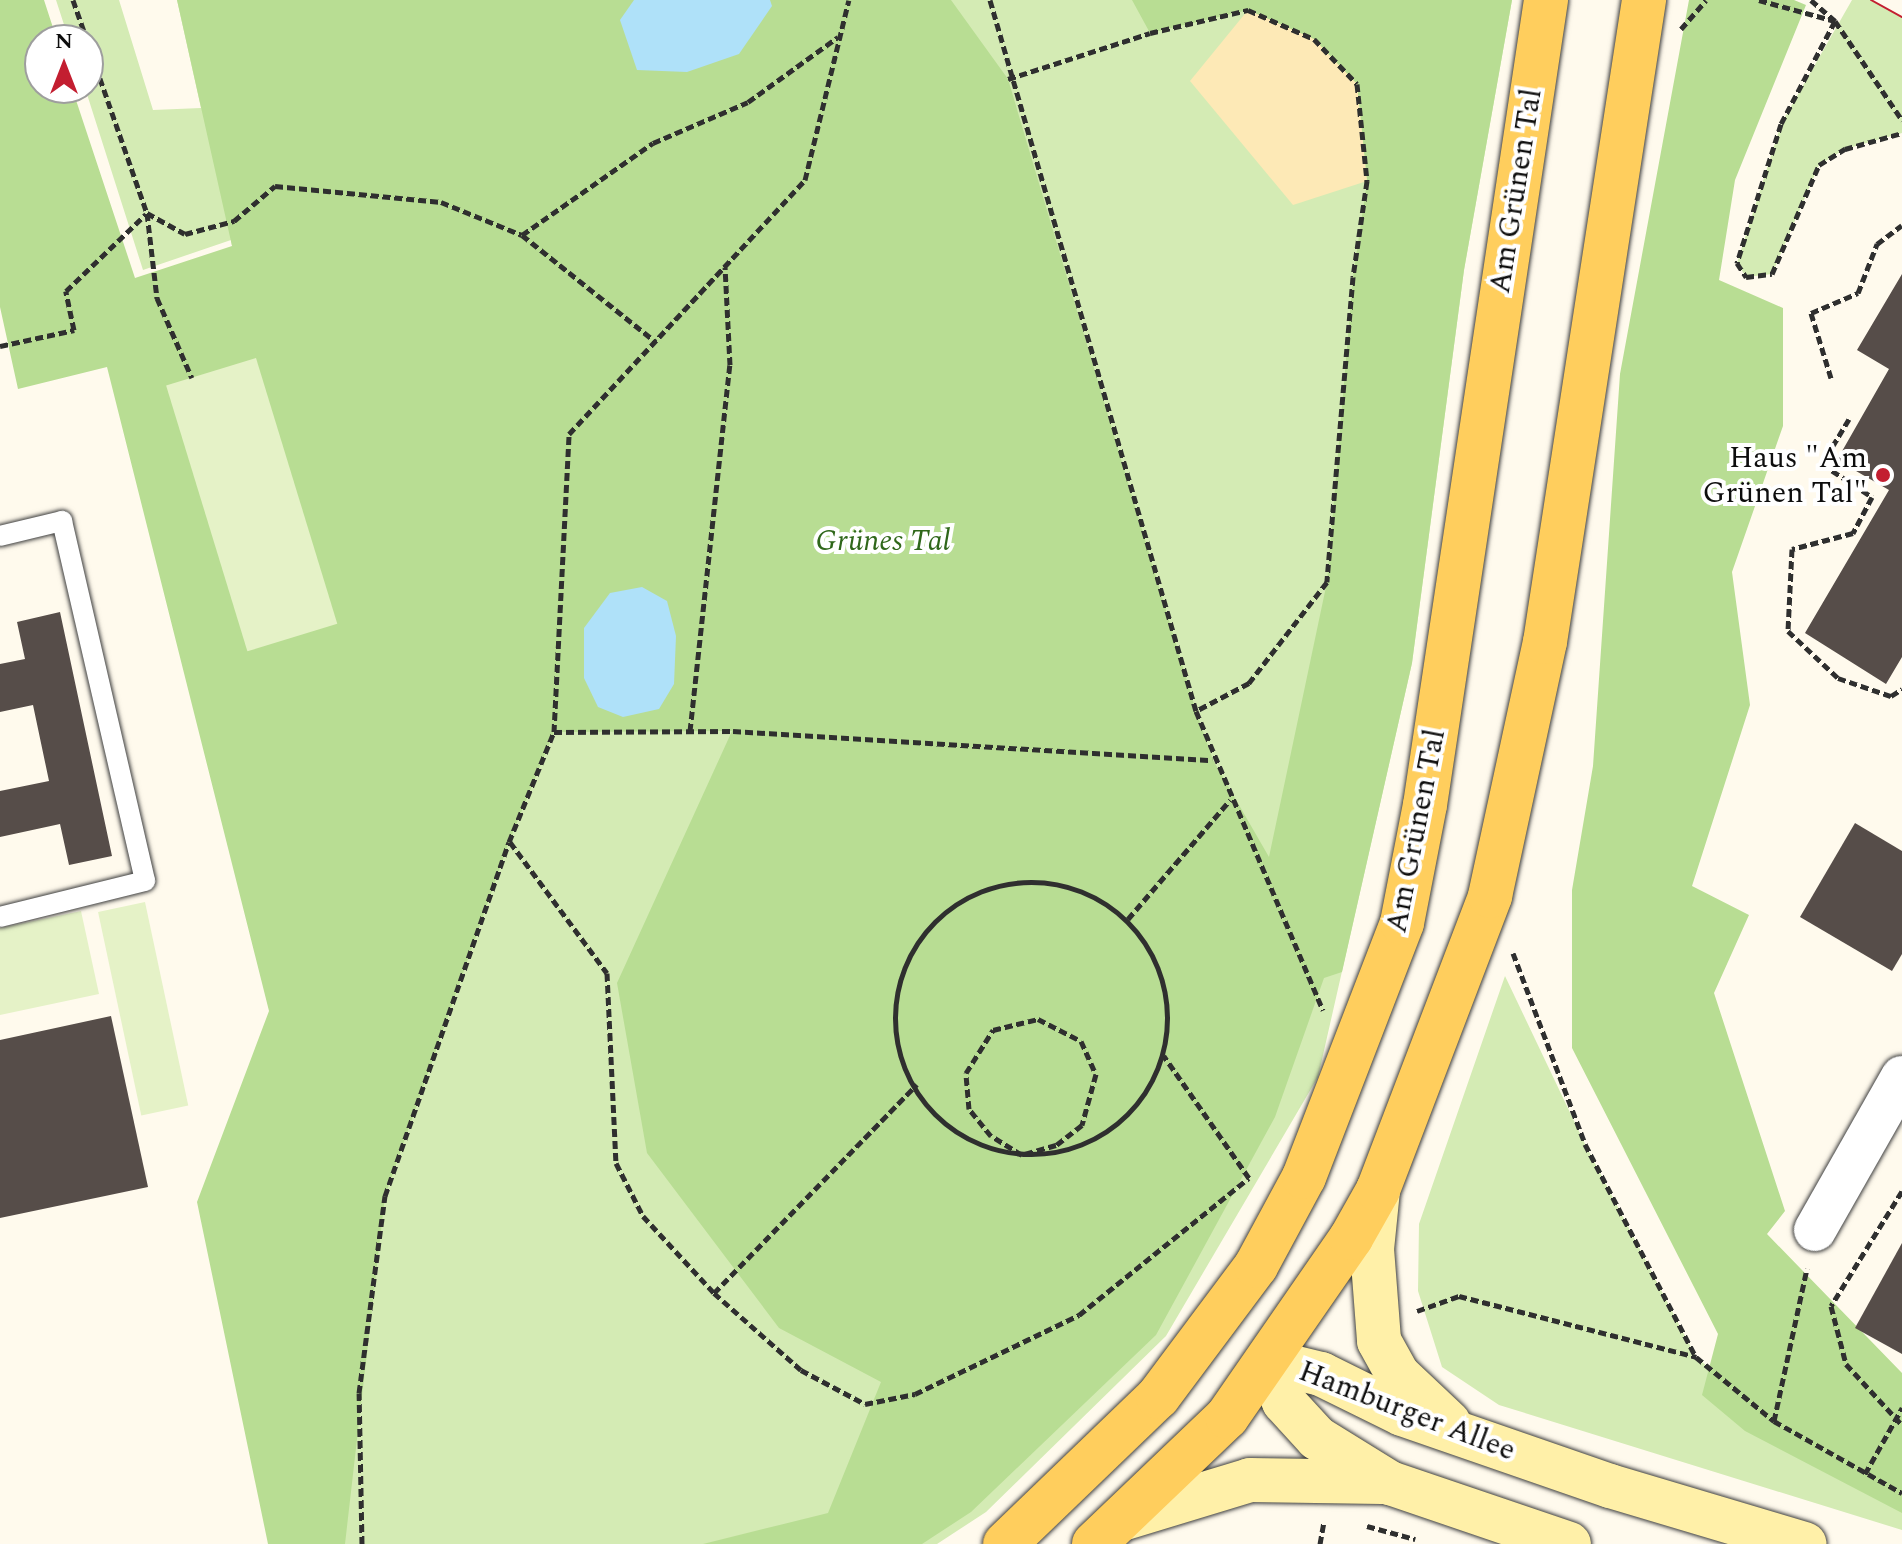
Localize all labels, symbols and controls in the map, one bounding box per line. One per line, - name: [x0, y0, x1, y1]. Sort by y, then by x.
- north arrow: [24, 24, 104, 104]
- text: N: [55, 25, 73, 58]
- street label: Am Grünen Tal: [1482, 86, 1550, 296]
- place label: Haus "Am Grünen Tal": [1702, 440, 1867, 510]
- marker: Haus "Am Grünen Tal": [1874, 466, 1892, 484]
- park label: Grünes Tal: [816, 523, 950, 559]
- street label: Am Grünen Tal: [1379, 726, 1453, 936]
- street label: Hamburger Allee: [1294, 1353, 1520, 1469]

